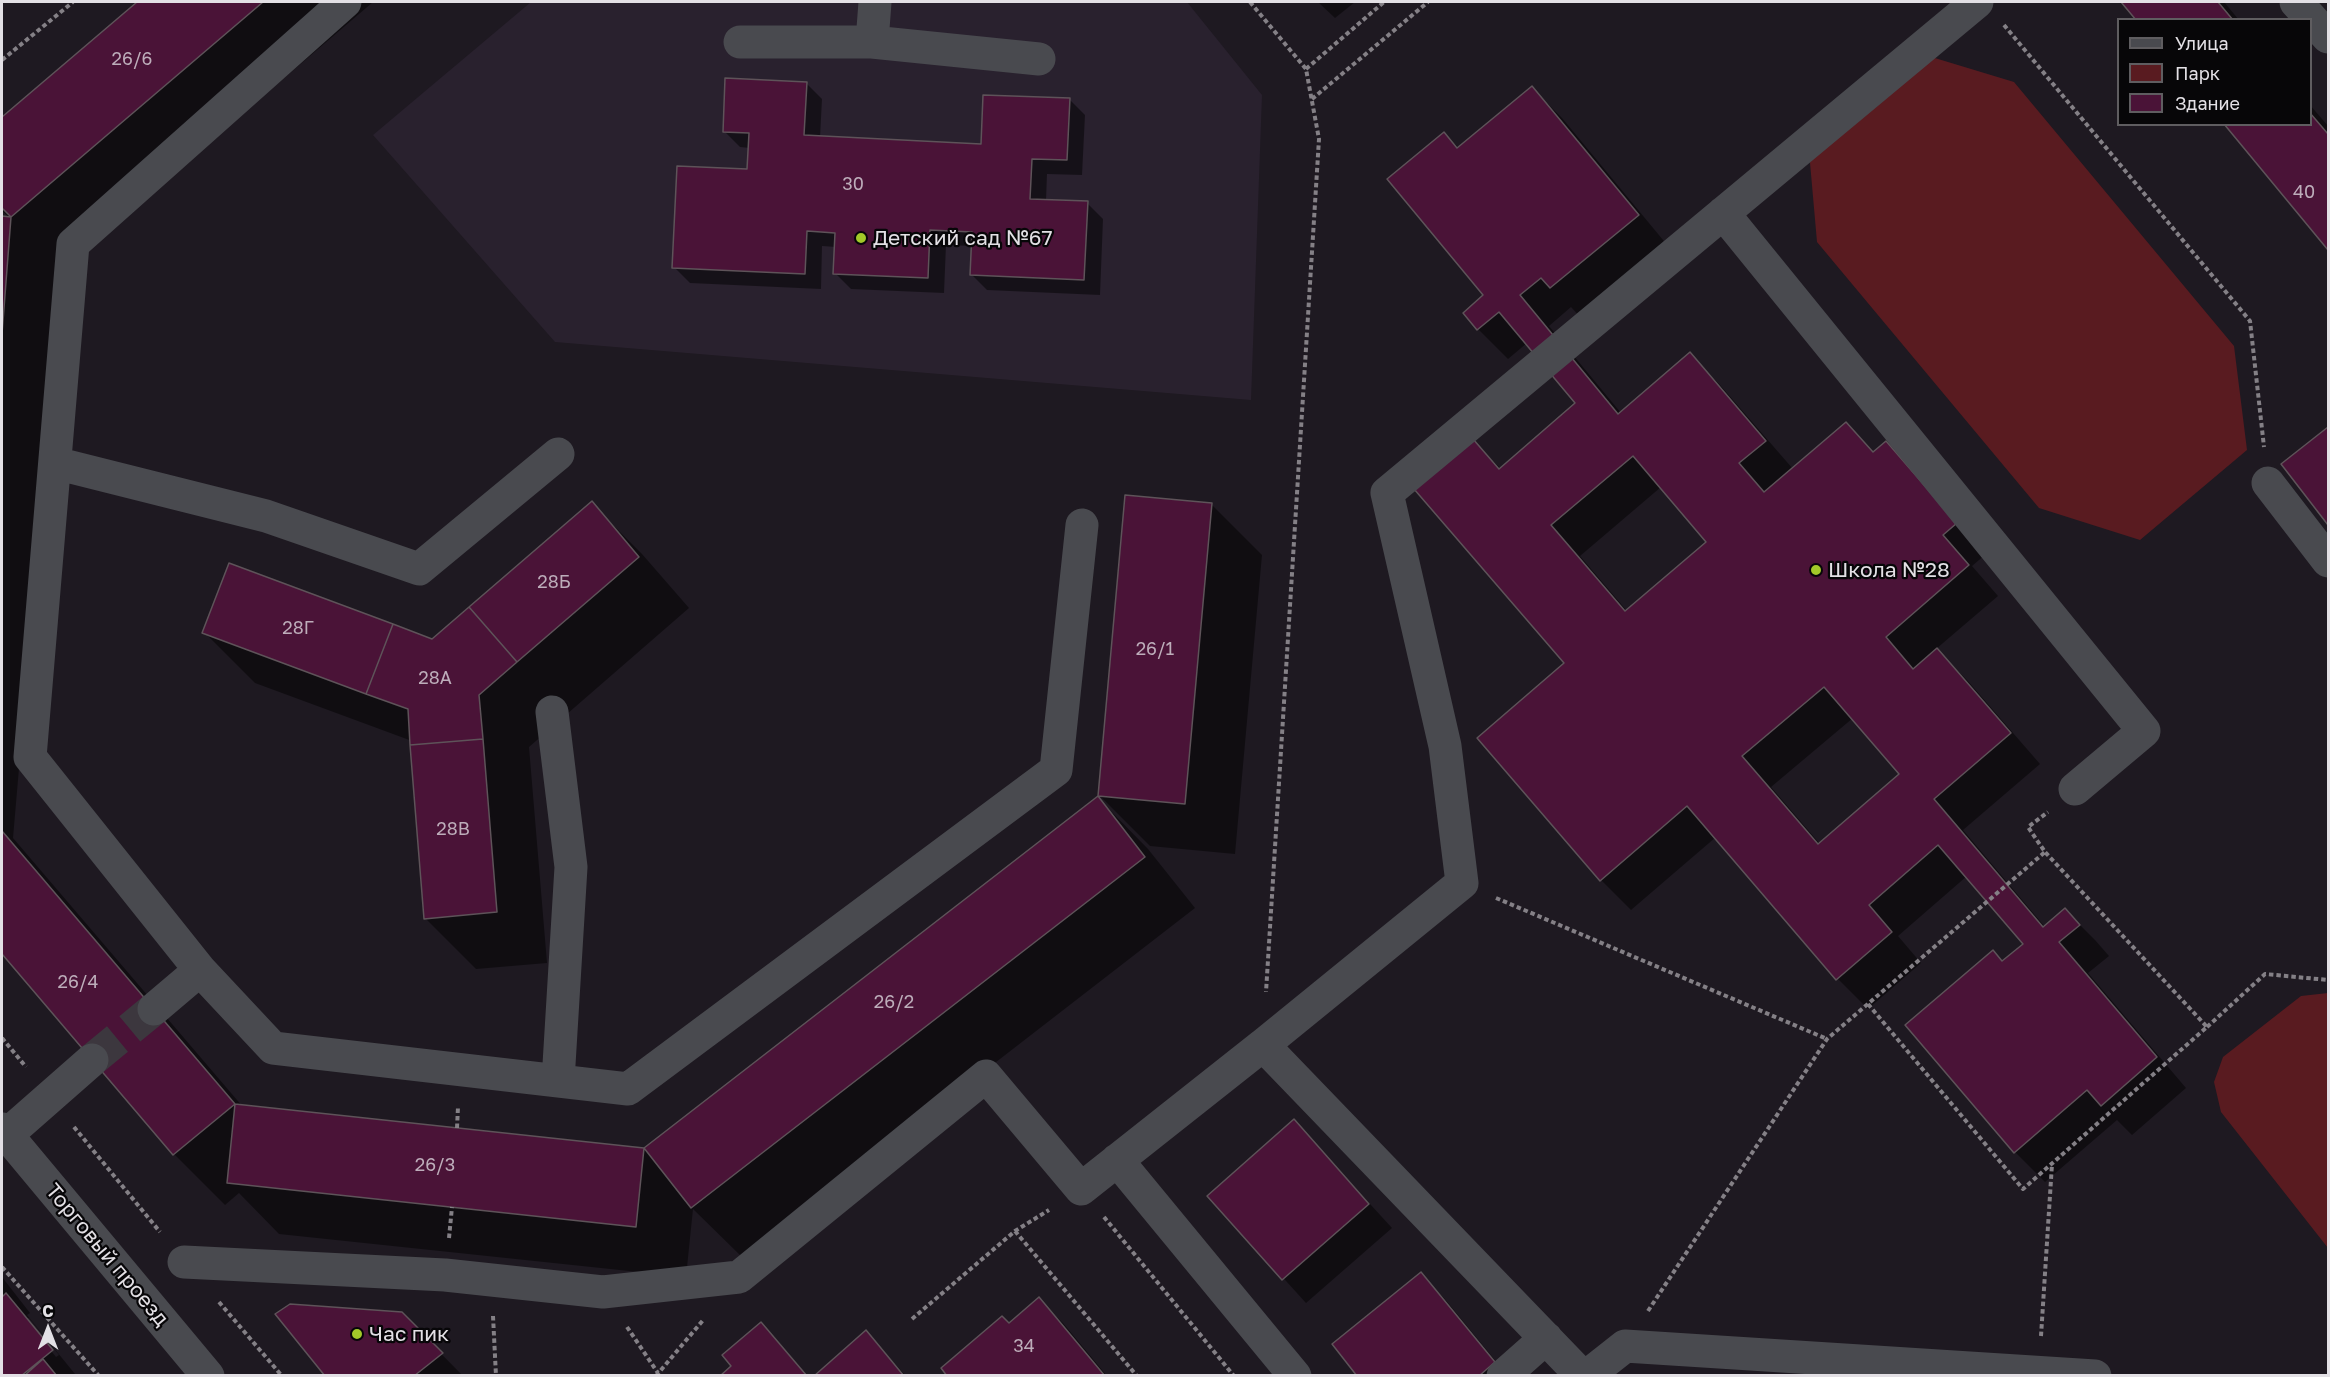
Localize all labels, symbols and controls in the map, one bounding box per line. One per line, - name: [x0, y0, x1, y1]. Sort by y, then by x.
- legend: [2117, 18, 2312, 126]
- text: Улица: [2175, 32, 2229, 54]
- house number: 26/6: [112, 48, 152, 70]
- text: Парк: [2175, 62, 2220, 84]
- text: Здание: [2175, 92, 2240, 114]
- house number: 30: [842, 173, 864, 195]
- house number: 40: [2293, 181, 2315, 203]
- place label: Детский сад №67: [873, 225, 1053, 251]
- marker: Детский сад №67: [854, 231, 868, 245]
- place label: Школа №28: [1828, 557, 1950, 583]
- marker: Школа №28: [1809, 563, 1823, 577]
- house number: 28Б: [537, 571, 571, 593]
- house number: 28Г: [282, 617, 314, 639]
- house number: 26/1: [1136, 638, 1174, 660]
- house number: 28А: [418, 667, 452, 689]
- house number: 28В: [436, 818, 470, 840]
- house number: 26/4: [58, 971, 98, 993]
- house number: 26/2: [874, 991, 914, 1013]
- house number: 26/3: [415, 1154, 455, 1176]
- street label: Торговый проезд: [40, 1179, 174, 1331]
- north arrow: [18, 1299, 78, 1359]
- text: С: [42, 1301, 54, 1321]
- place label: Час пик: [369, 1321, 449, 1347]
- marker: Час пик: [350, 1327, 364, 1341]
- house number: 34: [1013, 1335, 1035, 1357]

